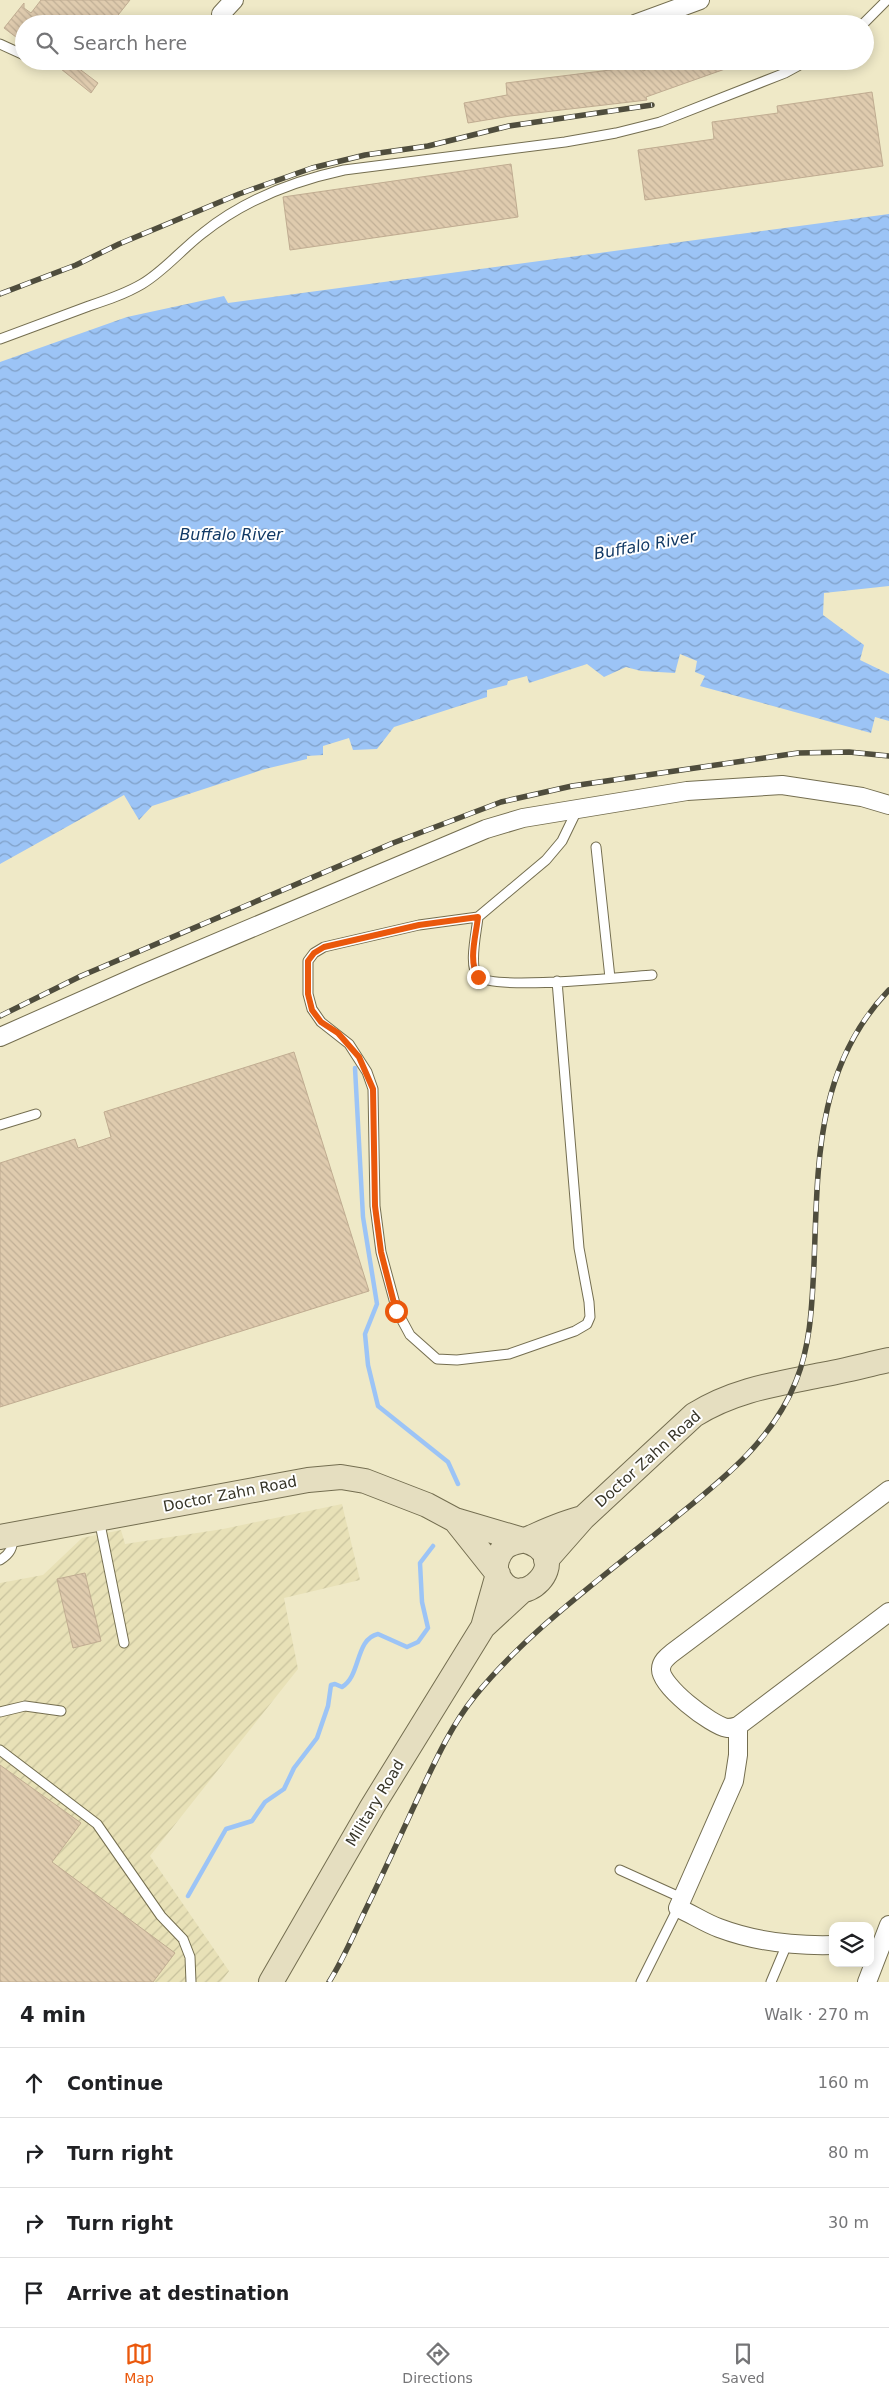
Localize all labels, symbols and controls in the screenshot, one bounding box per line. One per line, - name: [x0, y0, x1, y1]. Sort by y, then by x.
- search box: [15, 15, 874, 70]
- icon: search: [33, 29, 61, 57]
- text: Search here: [73, 32, 187, 54]
- water label: Buffalo River: [179, 525, 284, 544]
- water label: Buffalo River: [593, 526, 699, 563]
- route end: [467, 966, 490, 989]
- route start: [385, 1300, 408, 1323]
- street label: Doctor Zahn Road: [591, 1407, 705, 1511]
- street label: Doctor Zahn Road: [162, 1472, 298, 1516]
- street label: Military Road: [342, 1756, 408, 1850]
- map controls: [829, 1922, 874, 1967]
- button: layers: [829, 1922, 874, 1967]
- text: 4 min: [20, 2003, 86, 2027]
- text: Walk · 270 m: [764, 2005, 869, 2024]
- icon: ahead: [20, 2069, 48, 2097]
- text: Continue: [67, 2072, 163, 2094]
- text: 160 m: [818, 2073, 869, 2092]
- icon: right: [20, 2139, 48, 2167]
- text: Turn right: [67, 2142, 173, 2164]
- text: 80 m: [828, 2143, 869, 2162]
- icon: right: [20, 2209, 48, 2237]
- text: Turn right: [67, 2212, 173, 2234]
- text: 30 m: [828, 2213, 869, 2232]
- icon: arrive: [20, 2279, 48, 2307]
- text: Arrive at destination: [67, 2282, 289, 2304]
- tab: Map: [124, 2340, 154, 2386]
- tab: Directions: [402, 2340, 473, 2386]
- tab: Saved: [721, 2340, 765, 2386]

